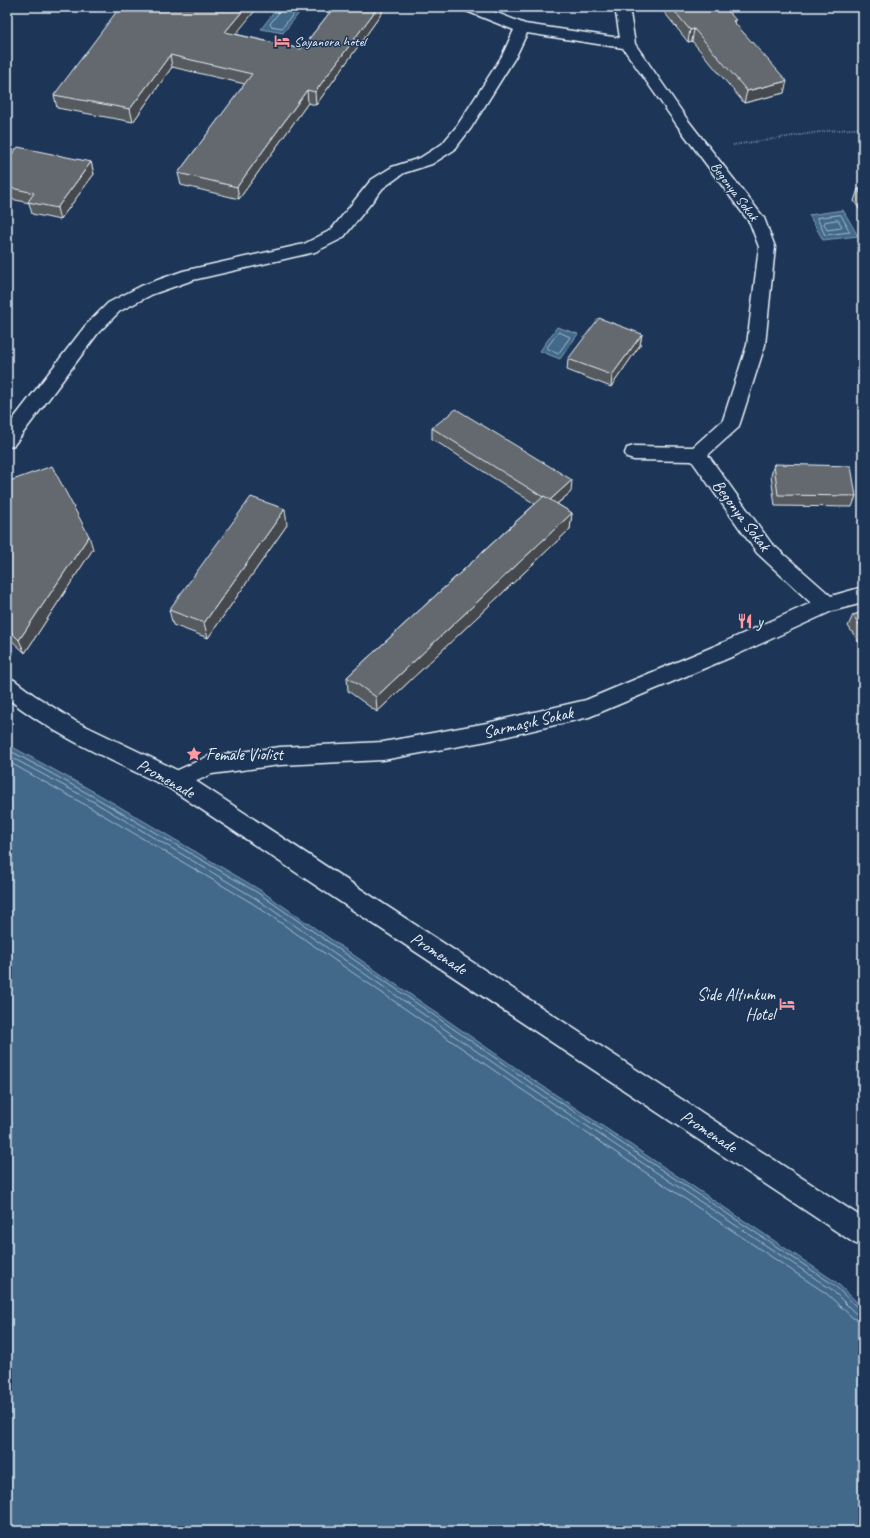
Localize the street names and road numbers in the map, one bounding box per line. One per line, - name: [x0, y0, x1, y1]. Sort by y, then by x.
- street label: Begonya Sokak: [707, 158, 763, 225]
- street label: Begonya Sokak: [708, 475, 776, 557]
- street label: Sarmaşık Sokak: [481, 702, 577, 743]
- street label: Promenade: [133, 754, 200, 804]
- street label: Promenade: [407, 928, 472, 980]
- street label: Promenade: [677, 1106, 742, 1158]

